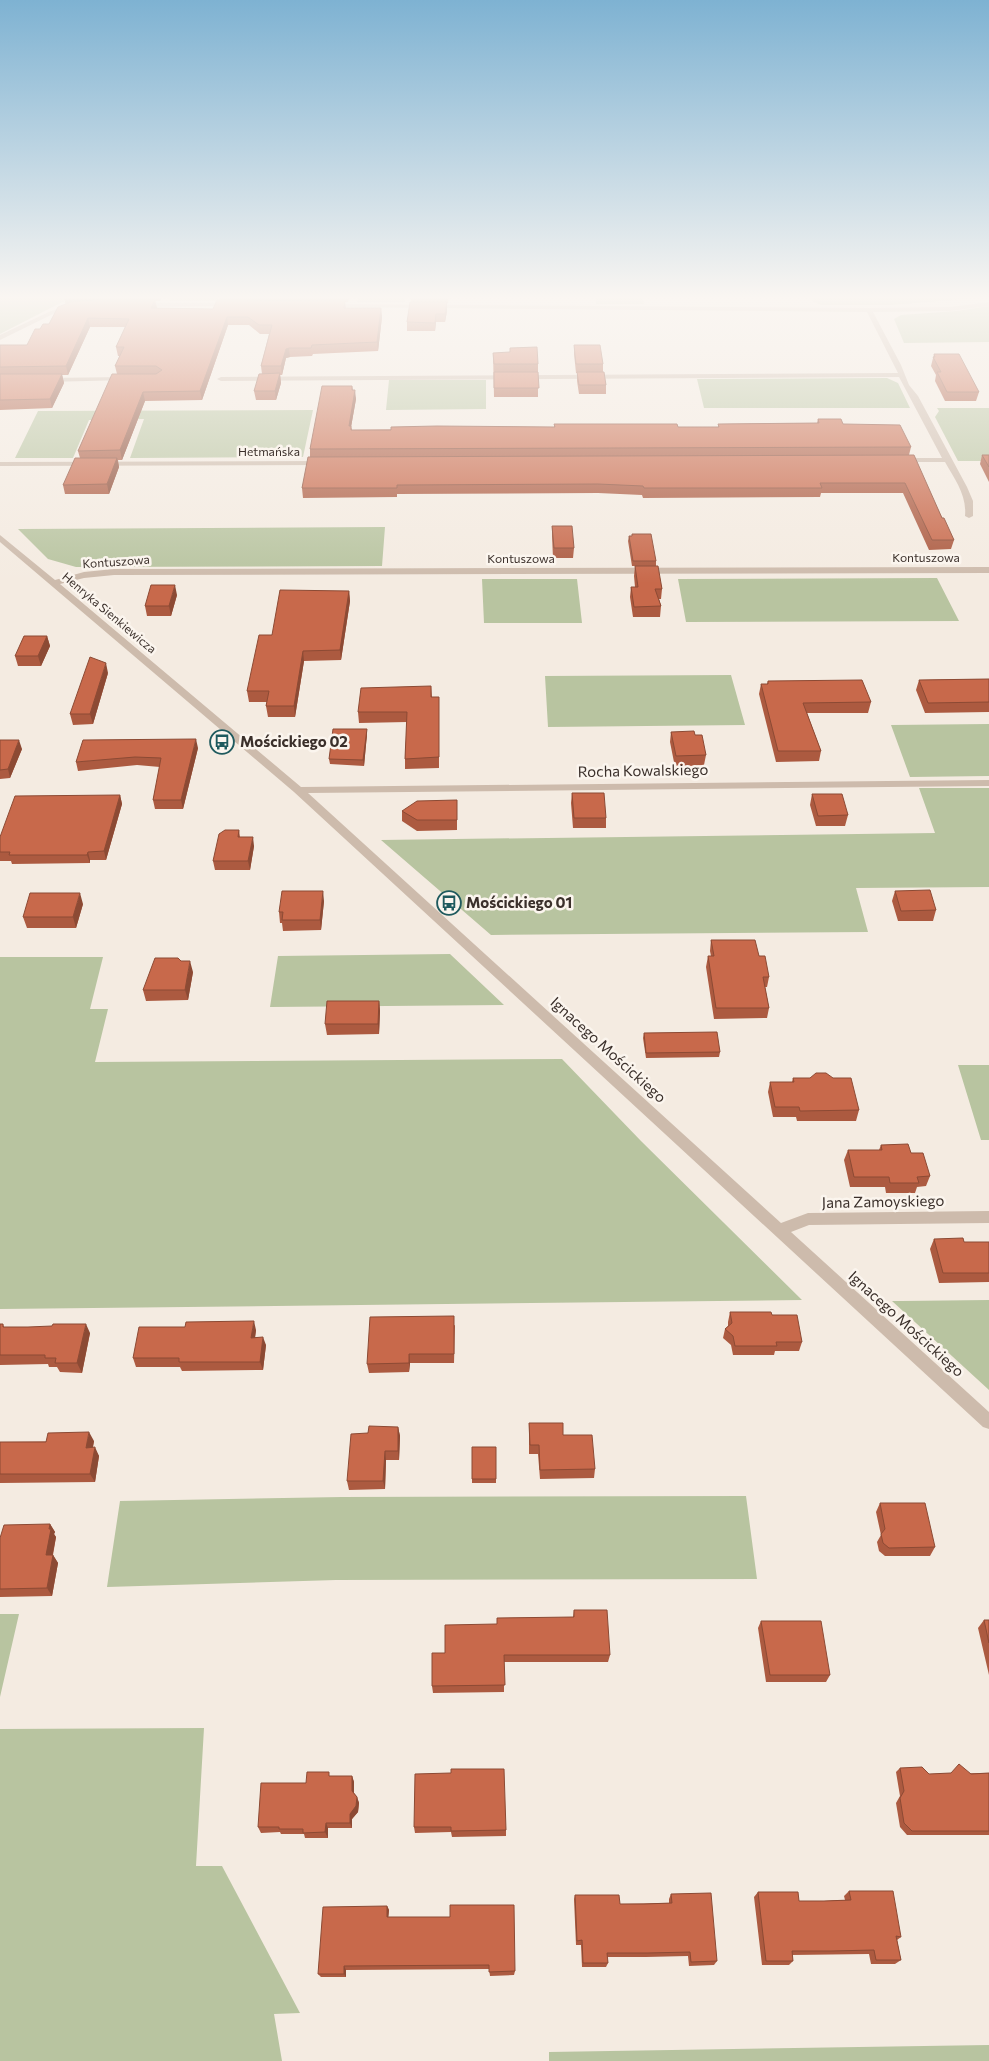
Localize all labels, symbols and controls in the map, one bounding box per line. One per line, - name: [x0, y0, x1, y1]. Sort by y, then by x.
- street label: Hetmańska: [238, 444, 300, 458]
- street label: Kontuszowa: [892, 550, 960, 564]
- street label: Kontuszowa: [487, 551, 555, 565]
- street label: Kontuszowa: [82, 552, 150, 570]
- street label: Henryka Sienkiewicza: [60, 569, 159, 656]
- bus stop icon: Mościckiego 02: [209, 729, 235, 755]
- place label: Mościckiego 02: [240, 732, 348, 750]
- street label: Rocha Kowalskiego: [577, 760, 708, 780]
- bus stop icon: Mościckiego 01: [436, 890, 462, 916]
- place label: Mościckiego 01: [466, 893, 572, 911]
- street label: Ignacego Mościckiego: [547, 993, 670, 1106]
- street label: Jana Zamoyskiego: [822, 1191, 944, 1211]
- street label: Ignacego Mościckiego: [845, 1267, 968, 1380]

